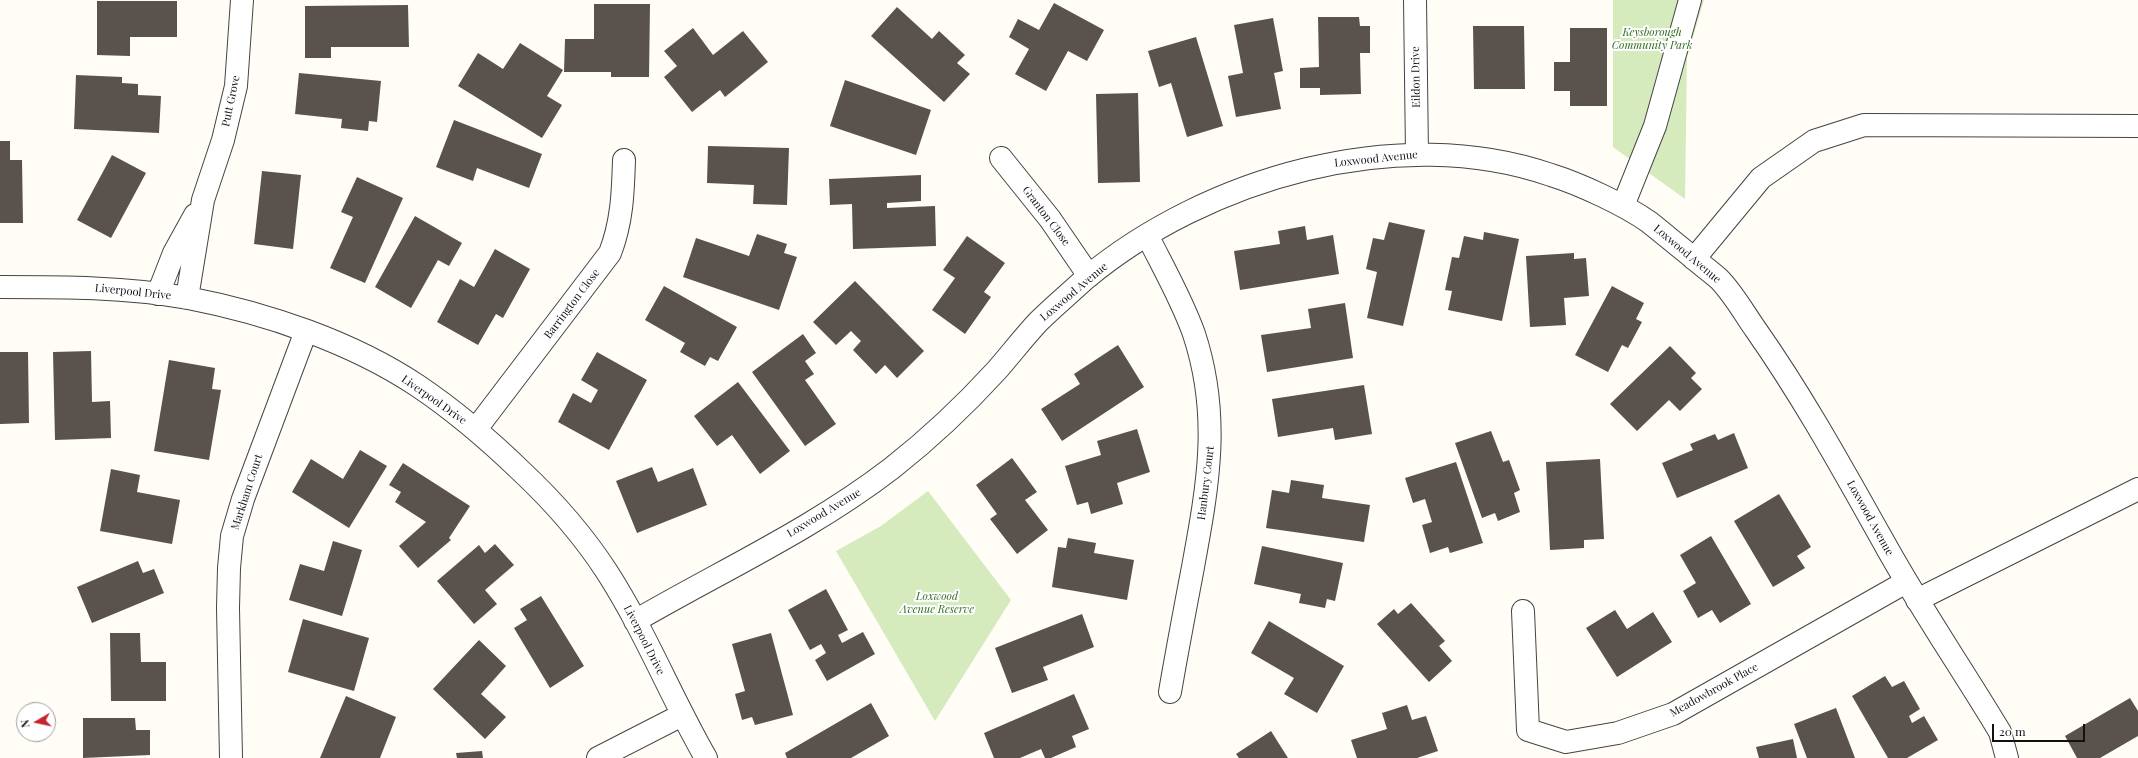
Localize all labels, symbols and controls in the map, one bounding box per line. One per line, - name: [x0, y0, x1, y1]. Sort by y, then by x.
- park label: Keysborough Community Park: [1612, 26, 1692, 52]
- street label: Eildon Drive: [1409, 46, 1423, 108]
- street label: Putt Grove: [219, 74, 243, 128]
- street label: Loxwood Avenue: [1334, 148, 1418, 170]
- street label: Granton Close: [1019, 184, 1073, 248]
- street label: Loxwood Avenue: [1651, 222, 1723, 286]
- street label: Loxwood Avenue: [1038, 260, 1110, 324]
- street label: Barrington Close: [541, 267, 603, 341]
- street label: Liverpool Drive: [94, 281, 172, 303]
- street label: Liverpool Drive: [399, 373, 469, 427]
- street label: Hanbury Court: [1195, 445, 1217, 521]
- street label: Markham Court: [229, 453, 265, 531]
- street label: Loxwood Avenue: [1844, 478, 1896, 558]
- street label: Loxwood Avenue: [785, 486, 863, 540]
- park label: Loxwood Avenue Reserve: [900, 590, 974, 616]
- street label: Liverpool Drive: [621, 603, 667, 677]
- street label: Meadowbrook Place: [1668, 660, 1760, 720]
- north arrow: [16, 702, 56, 742]
- scale bar: [1994, 716, 2087, 742]
- text: N: [17, 719, 33, 729]
- text: 20 m: [1999, 723, 2026, 739]

